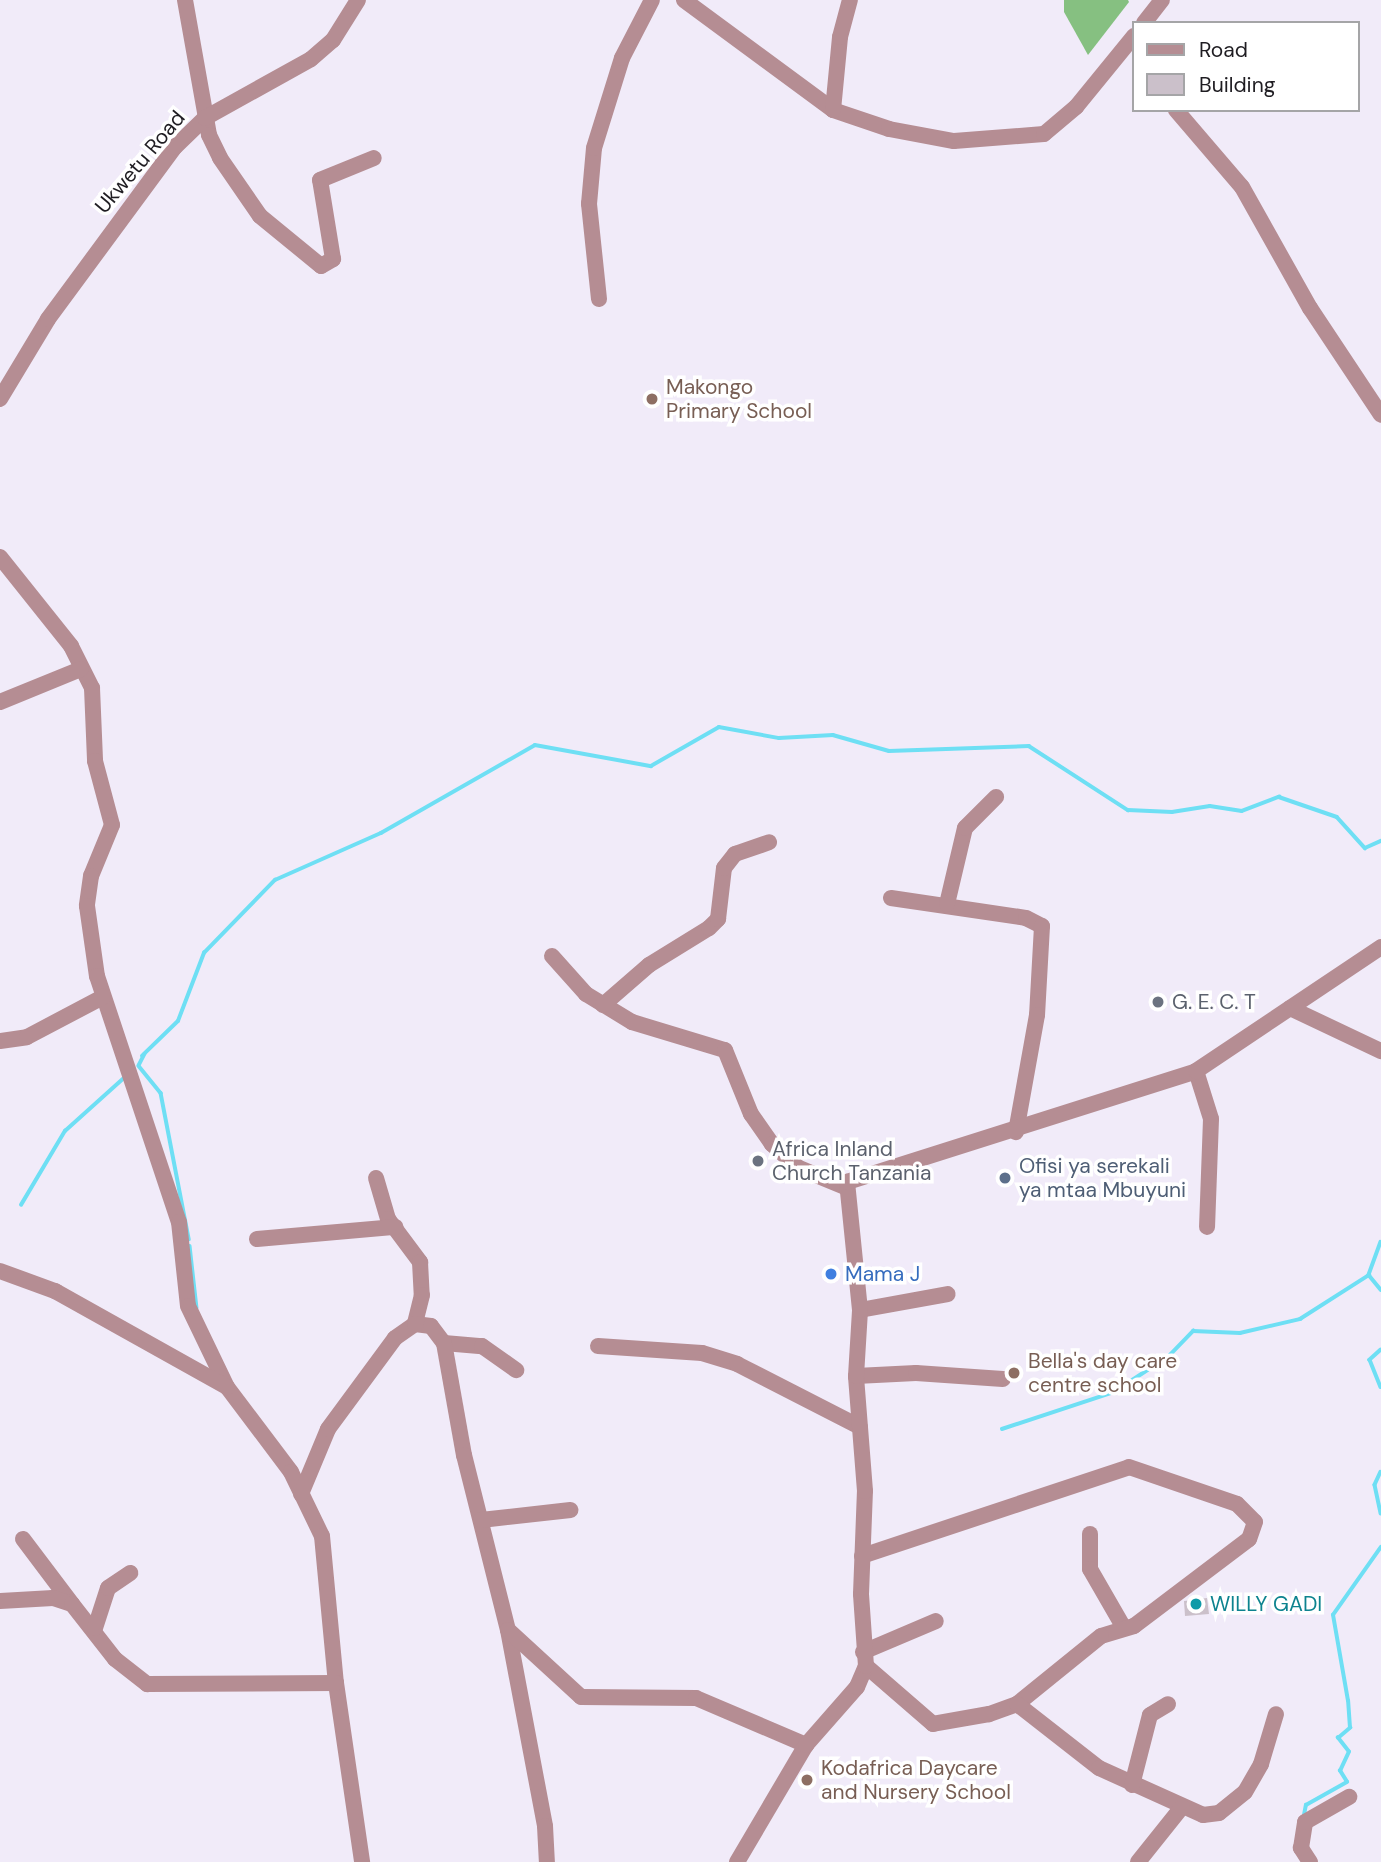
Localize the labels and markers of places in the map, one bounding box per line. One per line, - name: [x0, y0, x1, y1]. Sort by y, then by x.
- place label: Makongo Primary School: [666, 374, 812, 424]
- marker: Makongo Primary School: [644, 391, 660, 407]
- place label: G. E. C. T: [1172, 989, 1256, 1015]
- marker: G. E. C. T: [1150, 994, 1166, 1010]
- place label: Africa Inland Church Tanzania: [772, 1136, 931, 1186]
- marker: Africa Inland Church Tanzania: [750, 1153, 766, 1169]
- place label: Ofisi ya serekali ya mtaa Mbuyuni: [1019, 1153, 1186, 1203]
- marker: Ofisi ya serekali ya mtaa Mbuyuni: [997, 1170, 1013, 1186]
- place label: Mama J: [845, 1261, 920, 1287]
- marker: Mama J: [823, 1266, 839, 1282]
- place label: Bella's day care centre school: [1028, 1348, 1177, 1398]
- marker: Bella's day care centre school: [1006, 1365, 1022, 1381]
- place label: WILLY GADI: [1210, 1591, 1322, 1617]
- marker: WILLY GADI: [1188, 1596, 1204, 1612]
- place label: Kodafrica Daycare and Nursery School: [821, 1755, 1011, 1805]
- marker: Kodafrica Daycare and Nursery School: [799, 1772, 815, 1788]

